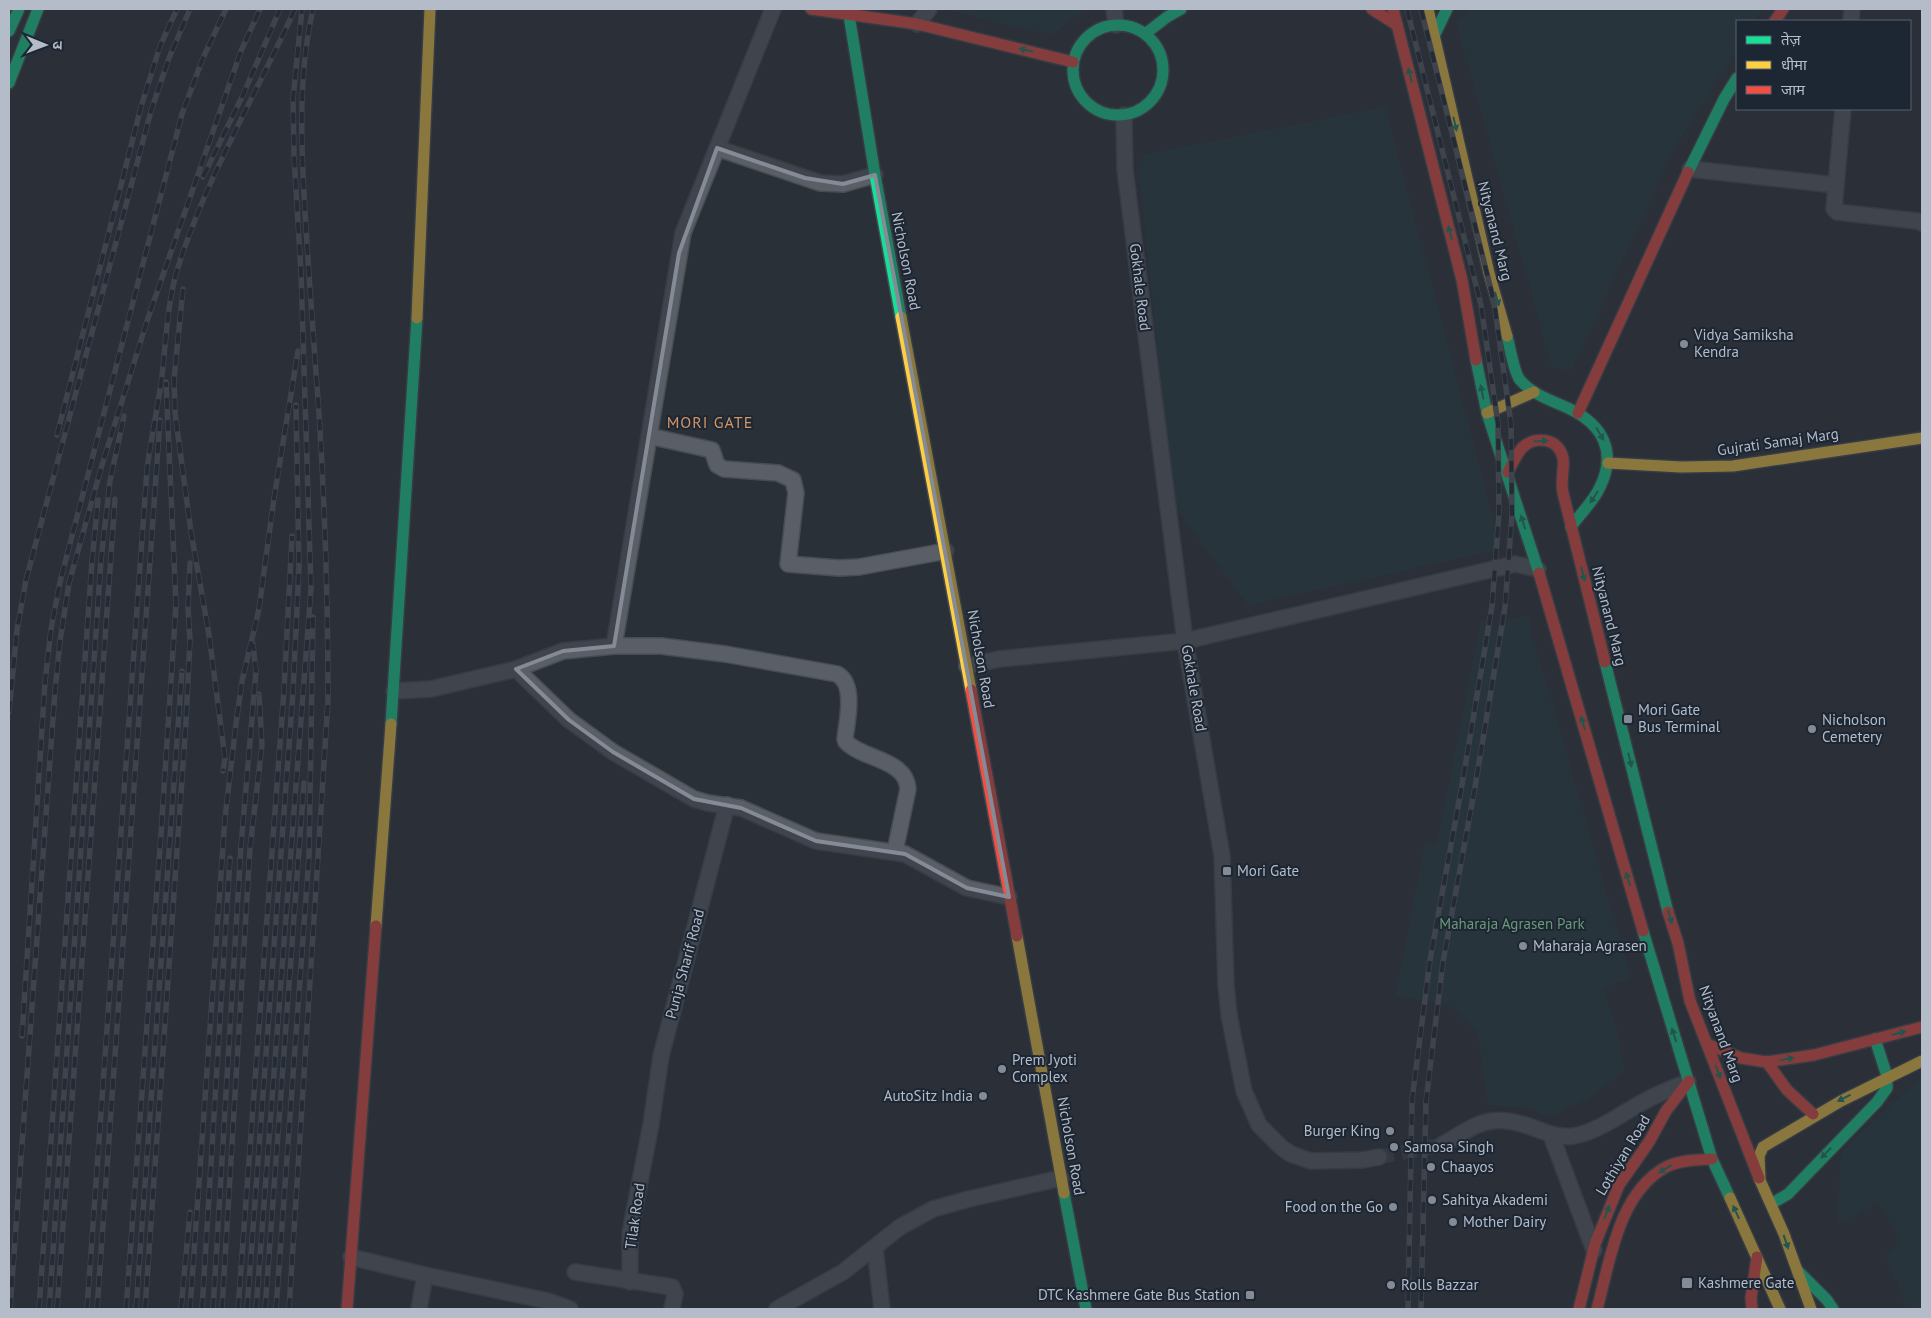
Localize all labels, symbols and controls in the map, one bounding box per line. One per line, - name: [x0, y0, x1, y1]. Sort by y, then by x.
- north arrow: [20, 20, 70, 70]
- legend: [1736, 20, 1911, 110]
- text: तेज़: [1781, 30, 1802, 49]
- text: उ: [49, 41, 67, 50]
- one-way arrow: [1018, 46, 1033, 54]
- text: धीमा: [1781, 55, 1808, 74]
- one-way arrow: [1406, 68, 1414, 83]
- text: जाम: [1781, 80, 1806, 99]
- one-way arrow: [1451, 117, 1459, 132]
- street label: Nityanand Marg: [1474, 179, 1517, 283]
- street label: Nicholson Road: [888, 210, 925, 312]
- one-way arrow: [1446, 225, 1454, 240]
- street label: Gokhale Road: [1126, 242, 1155, 332]
- one-way arrow: [1493, 292, 1501, 307]
- place label: Vidya Samiksha Kendra: [1693, 325, 1794, 361]
- marker: Vidya Samiksha Kendra: [1678, 338, 1690, 350]
- one-way arrow: [1478, 384, 1486, 400]
- district label: MORI GATE: [667, 412, 753, 432]
- street label: Gujrati Samaj Marg: [1716, 424, 1840, 459]
- one-way arrow: [1596, 426, 1604, 441]
- one-way arrow: [1533, 437, 1549, 445]
- one-way arrow: [1589, 491, 1599, 504]
- one-way arrow: [1519, 514, 1527, 529]
- street label: Nityanand Marg: [1588, 564, 1631, 668]
- one-way arrow: [1579, 567, 1587, 582]
- street label: Nicholson Road: [963, 608, 1000, 710]
- street label: Gokhale Road: [1178, 643, 1211, 733]
- place label: Mori Gate Bus Terminal: [1638, 700, 1721, 736]
- place label: Nicholson Cemetery: [1822, 710, 1886, 746]
- marker: Mori Gate Bus Terminal: [1622, 713, 1634, 725]
- one-way arrow: [1578, 715, 1586, 730]
- marker: Nicholson Cemetery: [1806, 723, 1818, 735]
- one-way arrow: [1626, 752, 1634, 767]
- place label: Mori Gate: [1237, 861, 1299, 880]
- marker: Mori Gate: [1221, 865, 1233, 877]
- one-way arrow: [1623, 871, 1631, 886]
- street label: Punja Sharif Road: [661, 907, 708, 1021]
- one-way arrow: [1666, 910, 1674, 925]
- park label: Maharaja Agrasen Park: [1439, 914, 1585, 933]
- place label: Maharaja Agrasen: [1533, 936, 1647, 955]
- marker: Maharaja Agrasen: [1517, 940, 1529, 952]
- street label: Nityanand Marg: [1695, 983, 1748, 1085]
- one-way arrow: [1669, 1027, 1677, 1042]
- one-way arrow: [1891, 1029, 1906, 1037]
- place label: Prem Jyoti Complex: [1012, 1050, 1077, 1086]
- one-way arrow: [1780, 1054, 1796, 1062]
- marker: Prem Jyoti Complex: [996, 1063, 1008, 1075]
- one-way arrow: [1714, 1065, 1722, 1080]
- place label: AutoSitz India: [884, 1086, 973, 1105]
- marker: AutoSitz India: [977, 1090, 989, 1102]
- one-way arrow: [1837, 1094, 1851, 1102]
- street label: Nicholson Road: [1053, 1095, 1090, 1197]
- street label: Lothiyan Road: [1591, 1111, 1654, 1198]
- place label: Burger King: [1304, 1121, 1380, 1140]
- marker: Burger King: [1384, 1125, 1396, 1137]
- place label: Samosa Singh: [1404, 1137, 1494, 1156]
- marker: Samosa Singh: [1388, 1141, 1400, 1153]
- one-way arrow: [1820, 1147, 1832, 1159]
- place label: Chaayos: [1441, 1157, 1494, 1176]
- marker: Chaayos: [1425, 1161, 1437, 1173]
- one-way arrow: [1658, 1165, 1672, 1174]
- street label: Tilak Road: [620, 1182, 649, 1250]
- place label: Sahitya Akademi: [1442, 1190, 1548, 1209]
- marker: Sahitya Akademi: [1426, 1194, 1438, 1206]
- place label: Food on the Go: [1285, 1197, 1383, 1216]
- marker: Food on the Go: [1387, 1201, 1399, 1213]
- one-way arrow: [1604, 1205, 1612, 1219]
- one-way arrow: [1732, 1205, 1740, 1219]
- place label: Mother Dairy: [1463, 1212, 1546, 1231]
- marker: Mother Dairy: [1447, 1216, 1459, 1228]
- one-way arrow: [1783, 1235, 1791, 1250]
- place label: Kashmere Gate: [1698, 1273, 1794, 1292]
- place label: Rolls Bazzar: [1401, 1275, 1478, 1294]
- marker: Kashmere Gate: [1680, 1276, 1694, 1290]
- marker: Rolls Bazzar: [1385, 1279, 1397, 1291]
- place label: DTC Kashmere Gate Bus Station: [1038, 1285, 1240, 1304]
- marker: DTC Kashmere Gate Bus Station: [1244, 1289, 1256, 1301]

